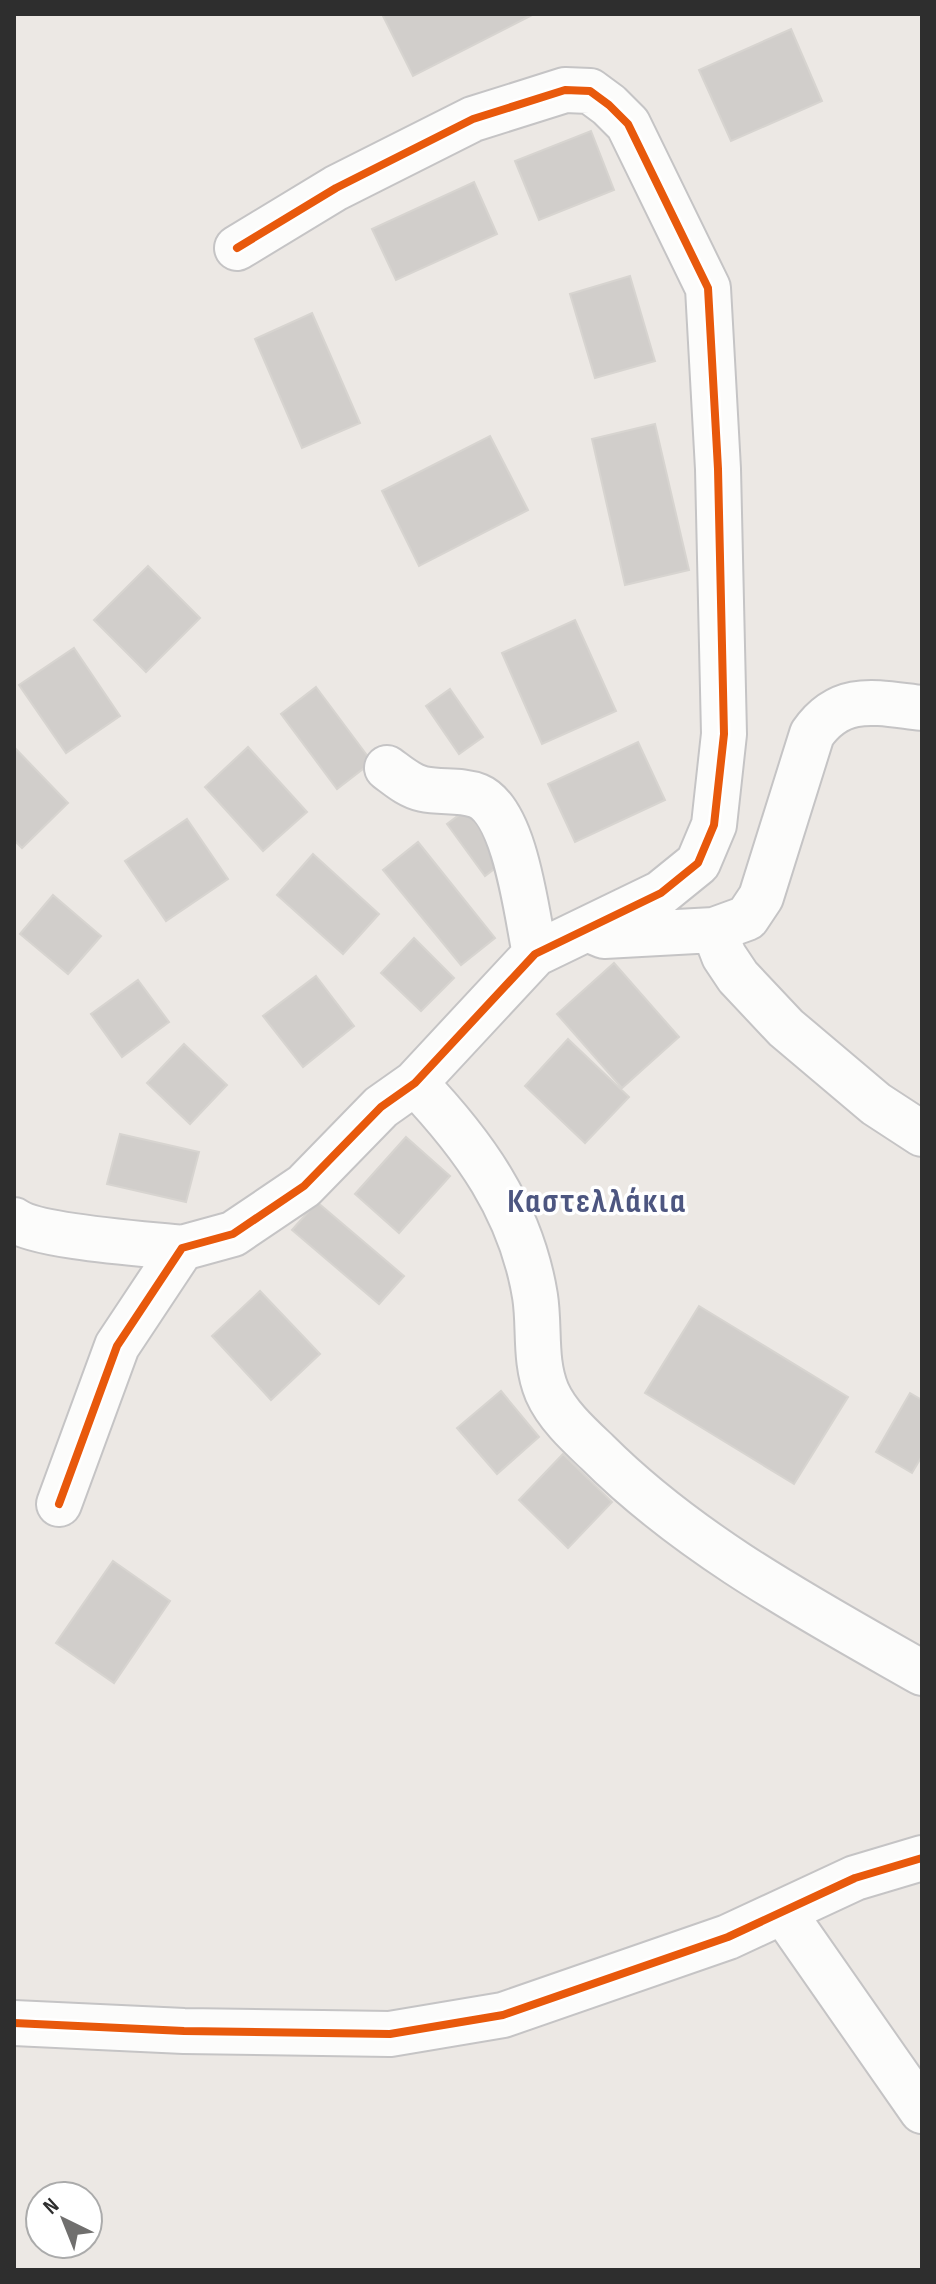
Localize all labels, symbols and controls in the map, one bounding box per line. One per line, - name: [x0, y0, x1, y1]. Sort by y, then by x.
- district label: Καστελλάκια: [507, 1181, 687, 1222]
- north arrow: [24, 2180, 104, 2260]
- text: N: [38, 2193, 65, 2220]

